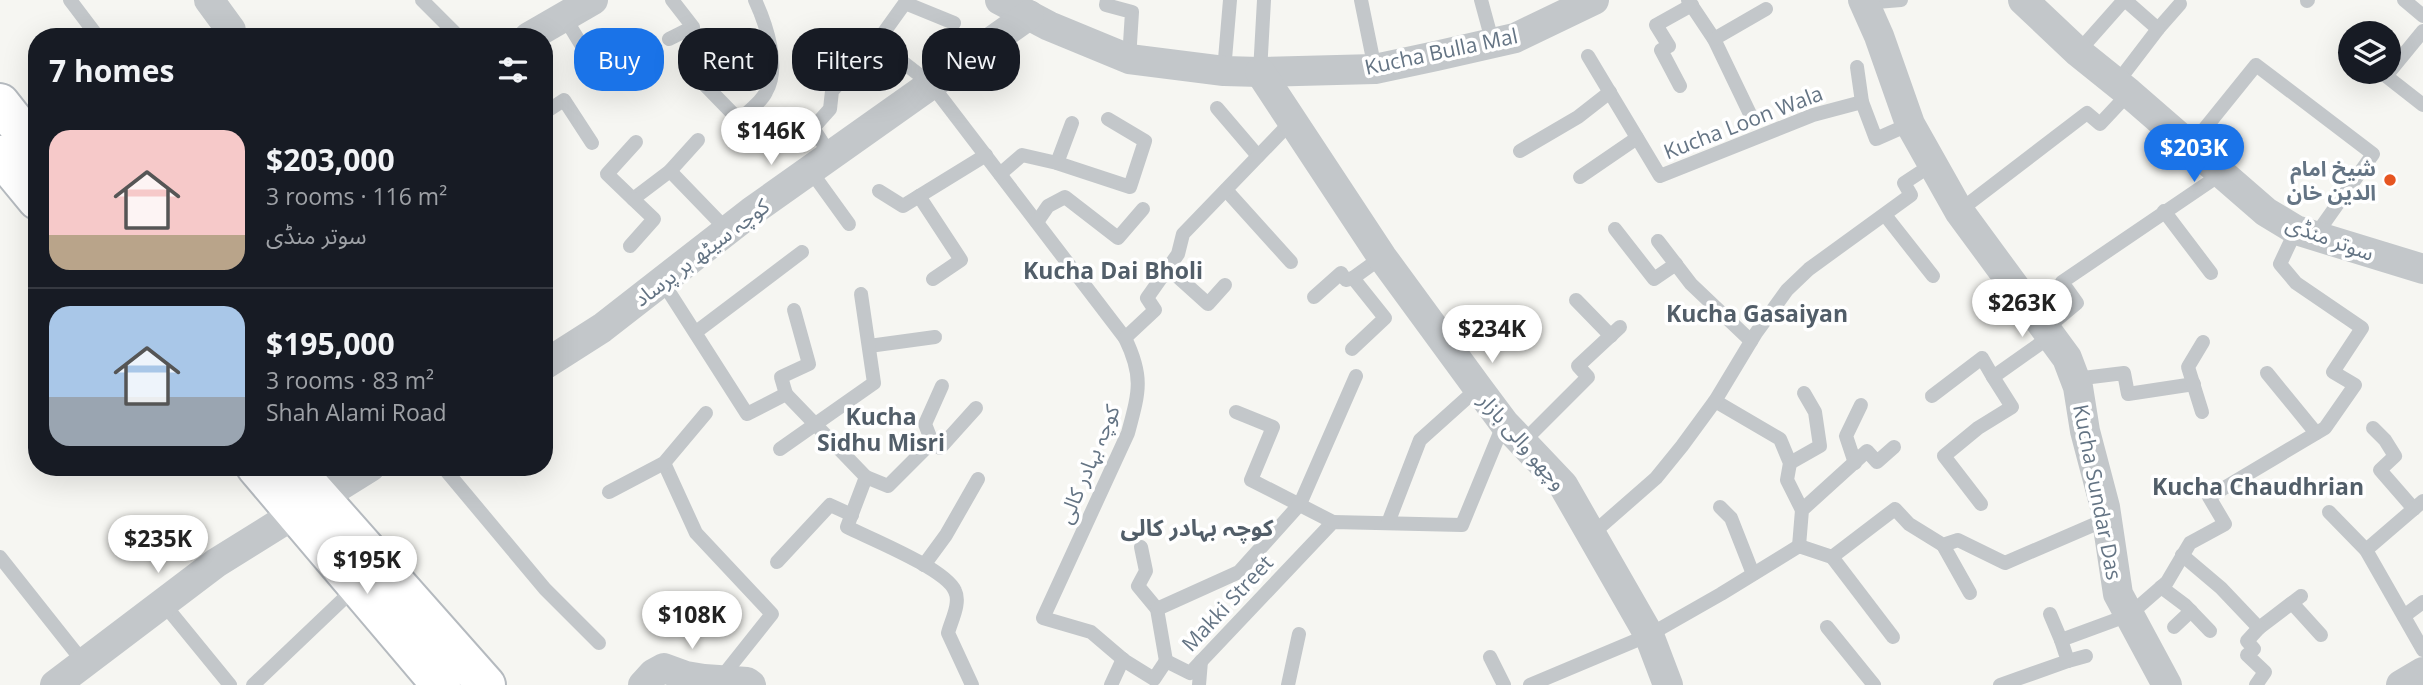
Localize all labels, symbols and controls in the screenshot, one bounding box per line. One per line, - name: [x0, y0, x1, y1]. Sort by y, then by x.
- street label: Kucha Bulla Mal: [1362, 21, 1520, 81]
- map controls: [2338, 21, 2401, 84]
- button: layers: [2338, 21, 2401, 84]
- chip: Buy: [574, 28, 664, 91]
- chip: Rent: [678, 28, 778, 91]
- chip: Filters: [792, 28, 908, 91]
- chip: New: [922, 28, 1020, 91]
- text: 7 homes: [49, 50, 174, 91]
- icon: filters: [494, 51, 532, 89]
- street label: Kucha Loon Wala: [1659, 79, 1827, 165]
- pin: $146K: [722, 108, 820, 167]
- text: $146K: [737, 114, 805, 146]
- pin: $203K: [2145, 124, 2243, 184]
- text: $203K: [2160, 131, 2228, 163]
- text: $203,000: [266, 139, 395, 180]
- place label: شیخ امام الدین خان: [2287, 154, 2376, 206]
- icon: home: [105, 158, 189, 242]
- marker: شیخ امام الدین خان: [2382, 172, 2398, 188]
- text: 3 rooms · 116 m²: [266, 180, 447, 212]
- street label: کوچہ سیٹھ ہر پرساد: [628, 192, 775, 312]
- street label: سوتر منڈی: [2282, 209, 2378, 267]
- text: سوتر منڈی: [266, 219, 367, 251]
- district label: Kucha Dai Bholi: [1023, 254, 1203, 286]
- pin: $263K: [1973, 280, 2071, 339]
- text: $263K: [1988, 286, 2056, 318]
- district label: Kucha Gasaiyan: [1666, 297, 1848, 329]
- pin: $234K: [1443, 306, 1541, 365]
- text: $234K: [1458, 312, 1526, 344]
- text: $195,000: [266, 323, 395, 364]
- icon: home: [105, 334, 189, 418]
- text: 3 rooms · 83 m²: [266, 364, 434, 396]
- street label: وچھو والی بازار: [1472, 386, 1573, 496]
- text: Shah Alami Road: [266, 396, 447, 428]
- district label: Kucha Sidhu Misri: [817, 400, 945, 458]
- street label: کوچہ بہادر کالی: [1050, 400, 1126, 528]
- street label: Kucha Sundar Das: [2067, 402, 2129, 582]
- district label: Kucha Chaudhrian: [2152, 470, 2364, 502]
- district label: کوچہ بہادر کالی: [1120, 511, 1274, 544]
- pin: $235K: [109, 516, 207, 575]
- text: $235K: [124, 522, 192, 554]
- pin: $195K: [318, 536, 416, 596]
- text: $195K: [333, 543, 401, 575]
- street label: Makki Street: [1175, 549, 1279, 657]
- pin: $108K: [643, 592, 741, 651]
- text: $108K: [658, 598, 726, 630]

